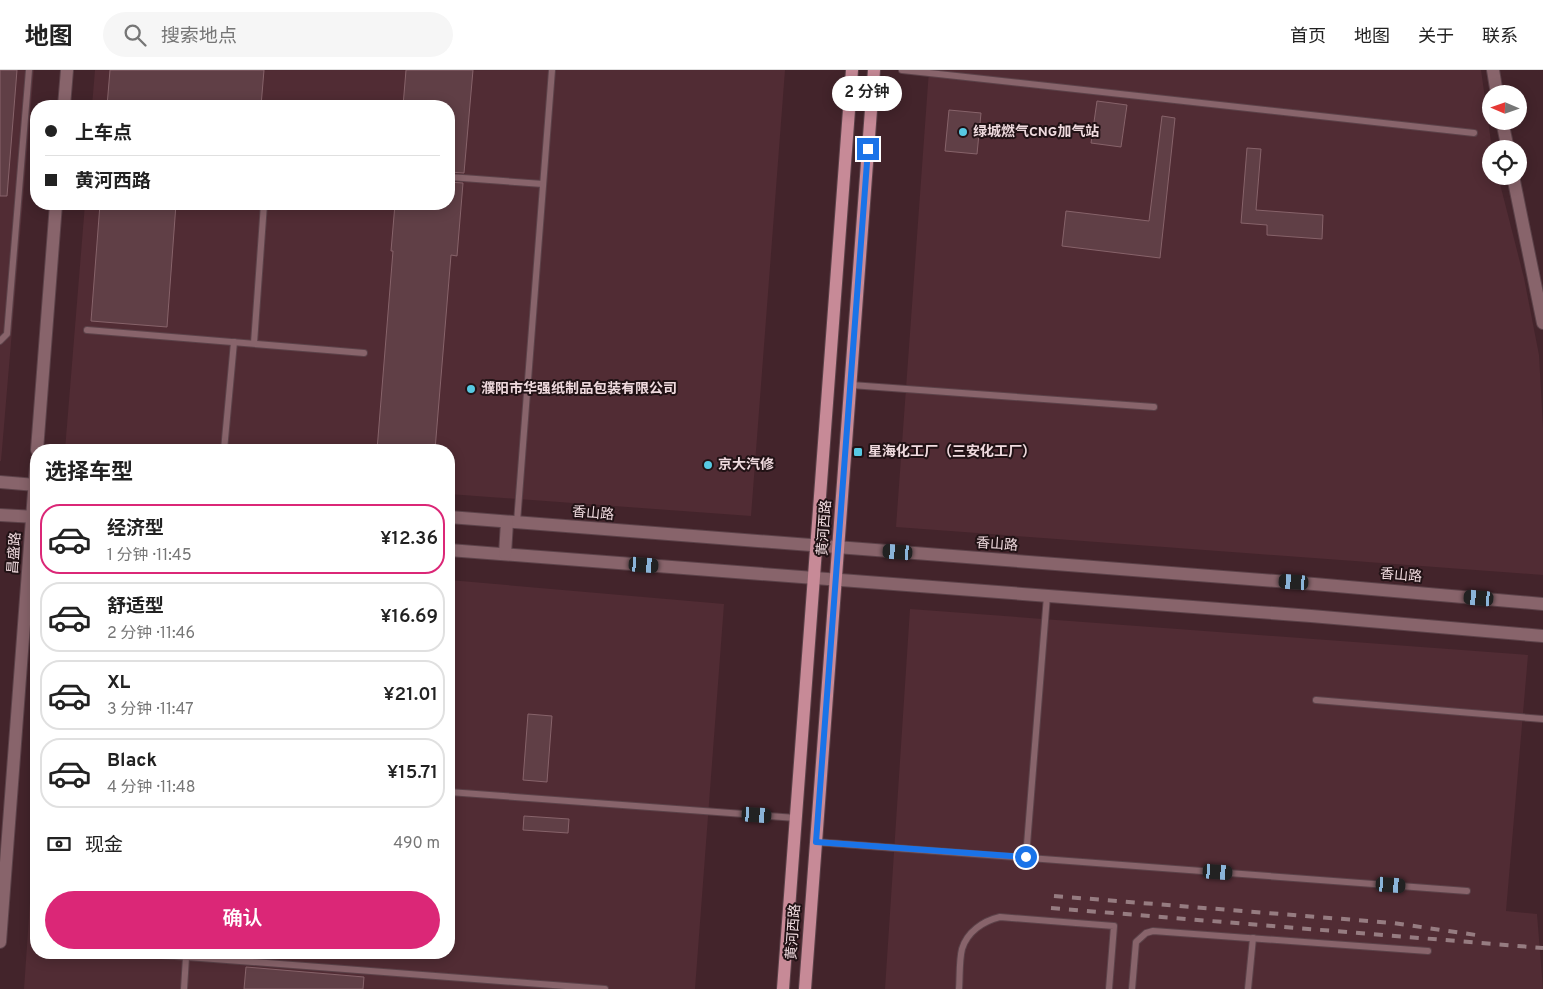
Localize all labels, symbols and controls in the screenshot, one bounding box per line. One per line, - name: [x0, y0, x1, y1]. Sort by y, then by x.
- search box: [103, 12, 453, 57]
- icon: search: [121, 21, 149, 49]
- text: 地图: [25, 23, 73, 53]
- text: 搜索地点: [161, 25, 237, 49]
- text: 首页: [1290, 26, 1326, 49]
- text: 地图: [1354, 26, 1390, 49]
- text: 关于: [1418, 26, 1454, 49]
- text: 联系: [1482, 26, 1518, 49]
- callout: 2 分钟: [833, 77, 903, 112]
- text: 2 分钟: [844, 83, 890, 103]
- north arrow: [1482, 85, 1528, 130]
- map controls: [1482, 85, 1527, 185]
- text: 上车点: [75, 122, 132, 146]
- place label: 绿城燃气CNG加气站: [973, 123, 1099, 141]
- marker: 绿城燃气CNG加气站: [957, 126, 969, 138]
- route end: [857, 138, 879, 160]
- button: locate: [1482, 140, 1527, 185]
- text: 黄河西路: [75, 170, 151, 194]
- place label: 濮阳市华强纸制品包装有限公司: [481, 380, 677, 398]
- marker: 濮阳市华强纸制品包装有限公司: [465, 383, 477, 395]
- place label: 星海化工厂（三安化工厂）: [868, 443, 1036, 461]
- marker: 星海化工厂（三安化工厂）: [852, 446, 864, 458]
- place label: 京大汽修: [718, 456, 774, 474]
- marker: 京大汽修: [702, 459, 714, 471]
- text: 选择车型: [45, 460, 133, 487]
- street label: 黄河西路: [815, 499, 835, 557]
- street label: 香山路: [571, 504, 615, 524]
- icon: car: [47, 517, 92, 562]
- text: 经济型: [107, 517, 164, 541]
- text: ¥12.36: [380, 527, 438, 551]
- street label: 昌盛路: [4, 531, 25, 575]
- street label: 香山路: [975, 535, 1019, 555]
- car: [882, 543, 913, 561]
- text: 1 分钟 · 11:45: [107, 546, 192, 566]
- car: [628, 556, 659, 574]
- street label: 香山路: [1379, 566, 1423, 586]
- car: [1278, 573, 1309, 591]
- car: [1463, 589, 1494, 607]
- icon: car: [47, 595, 92, 640]
- text: 舒适型: [107, 595, 164, 619]
- text: ¥16.69: [380, 605, 438, 629]
- text: 2 分钟 · 11:46: [107, 624, 195, 644]
- text: XL: [107, 671, 130, 695]
- icon: car: [47, 673, 92, 718]
- text: ¥21.01: [383, 683, 438, 707]
- text: 3 分钟 · 11:47: [107, 700, 194, 720]
- text: Black: [107, 749, 157, 773]
- icon: car: [47, 751, 92, 796]
- text: ¥15.71: [387, 761, 438, 785]
- text: 4 分钟 · 11:48: [107, 778, 195, 798]
- car: [741, 806, 772, 824]
- icon: cash: [45, 830, 73, 858]
- text: 现金: [85, 834, 123, 858]
- text: 490 m: [393, 834, 440, 854]
- route start: [1015, 846, 1037, 868]
- car: [1202, 863, 1233, 881]
- car: [1375, 876, 1406, 894]
- button: 确认: [45, 891, 440, 949]
- street label: 黄河西路: [784, 903, 804, 961]

